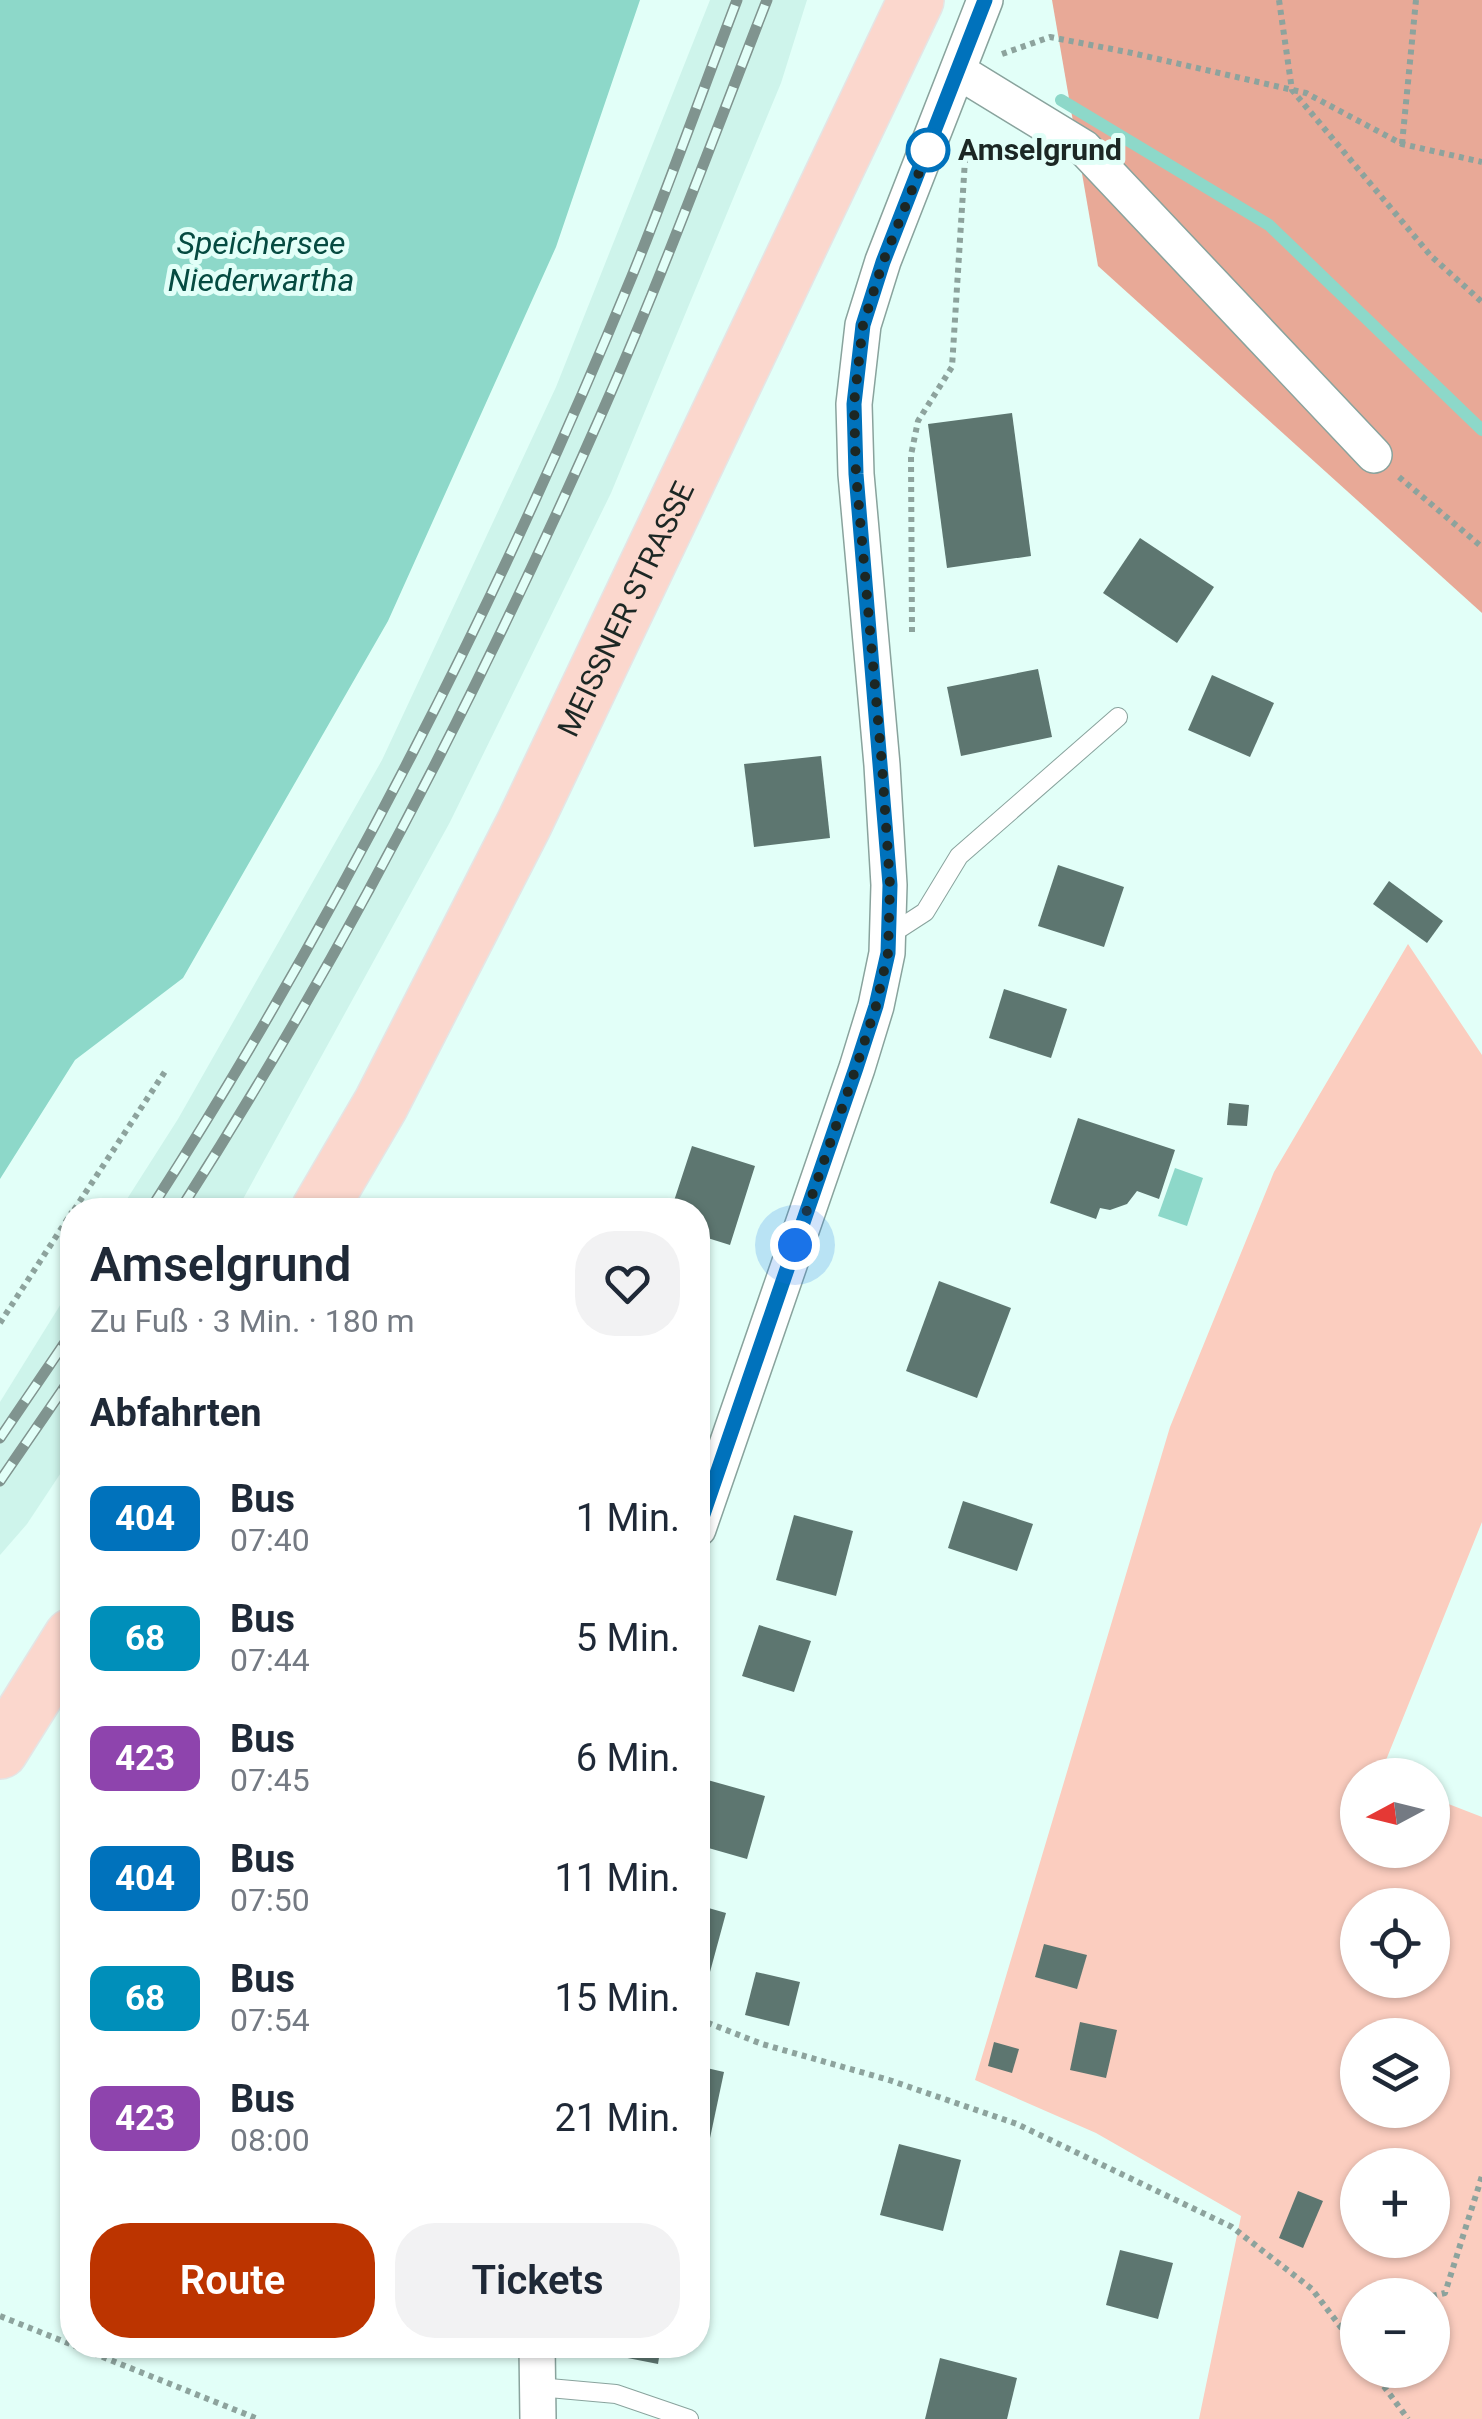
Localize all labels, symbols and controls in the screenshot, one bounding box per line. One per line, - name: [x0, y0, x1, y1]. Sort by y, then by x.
- marker: Amselgrund: [907, 129, 949, 171]
- place label: Amselgrund: [958, 132, 1122, 167]
- water label: Speichersee Niederwartha: [168, 224, 354, 299]
- street label: MEISSNER STRASSE: [550, 476, 701, 742]
- your location: [770, 1220, 820, 1270]
- button: heart: [575, 1231, 680, 1336]
- text: Amselgrund: [90, 1236, 351, 1293]
- text: Zu Fuß · 3 Min. · 180 m: [90, 1302, 415, 1340]
- text: Abfahrten: [90, 1391, 262, 1435]
- text: Bus: [230, 1477, 295, 1521]
- text: 1 Min.: [576, 1496, 680, 1540]
- text: 404: [115, 1498, 175, 1539]
- text: 07:40: [230, 1521, 310, 1559]
- text: Bus: [230, 1597, 295, 1641]
- text: 5 Min.: [576, 1616, 680, 1660]
- text: 68: [125, 1618, 165, 1659]
- text: 07:44: [230, 1641, 310, 1679]
- text: Bus: [230, 1717, 295, 1761]
- text: 6 Min.: [576, 1736, 680, 1780]
- text: 423: [115, 1738, 175, 1779]
- north arrow: [1340, 1758, 1450, 1868]
- map controls: [1340, 1758, 1450, 2388]
- text: 07:45: [230, 1761, 310, 1799]
- text: Bus: [230, 1837, 295, 1881]
- text: 11 Min.: [554, 1856, 680, 1900]
- text: 404: [115, 1858, 175, 1899]
- text: 07:50: [230, 1881, 310, 1919]
- button: locate: [1340, 1888, 1450, 1998]
- text: Bus: [230, 1957, 295, 2001]
- text: 15 Min.: [554, 1976, 680, 2020]
- text: 68: [125, 1978, 165, 2019]
- text: 07:54: [230, 2001, 310, 2039]
- button: layers: [1340, 2018, 1450, 2128]
- text: Bus: [230, 2077, 295, 2121]
- text: 21 Min.: [554, 2096, 680, 2140]
- text: 423: [115, 2098, 175, 2139]
- text: 08:00: [230, 2121, 310, 2159]
- button: +: [1340, 2148, 1450, 2258]
- button: Route: [90, 2223, 375, 2338]
- button: Tickets: [395, 2223, 680, 2338]
- button: −: [1340, 2278, 1450, 2388]

